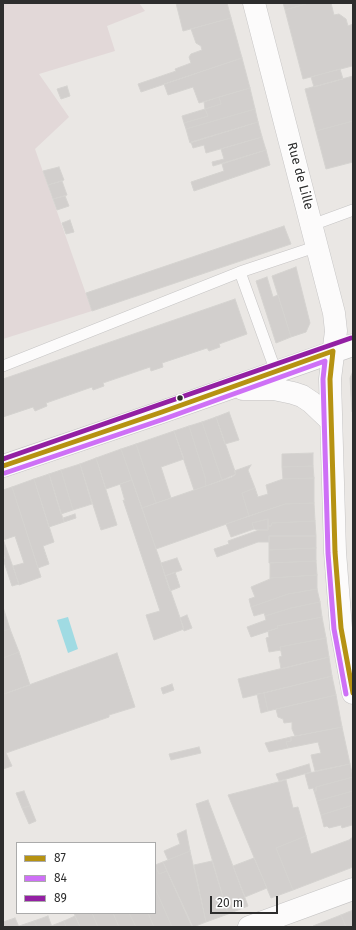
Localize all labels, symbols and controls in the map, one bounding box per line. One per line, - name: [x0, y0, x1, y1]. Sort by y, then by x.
- street label: Rue de Lille: [284, 141, 316, 211]
- unlabelled marker: [175, 393, 185, 403]
- legend: [16, 842, 156, 914]
- text: 87: [54, 851, 66, 865]
- text: 84: [54, 871, 67, 885]
- scale bar: [212, 888, 280, 914]
- text: 89: [54, 891, 67, 905]
- text: 20 m: [217, 896, 243, 910]

